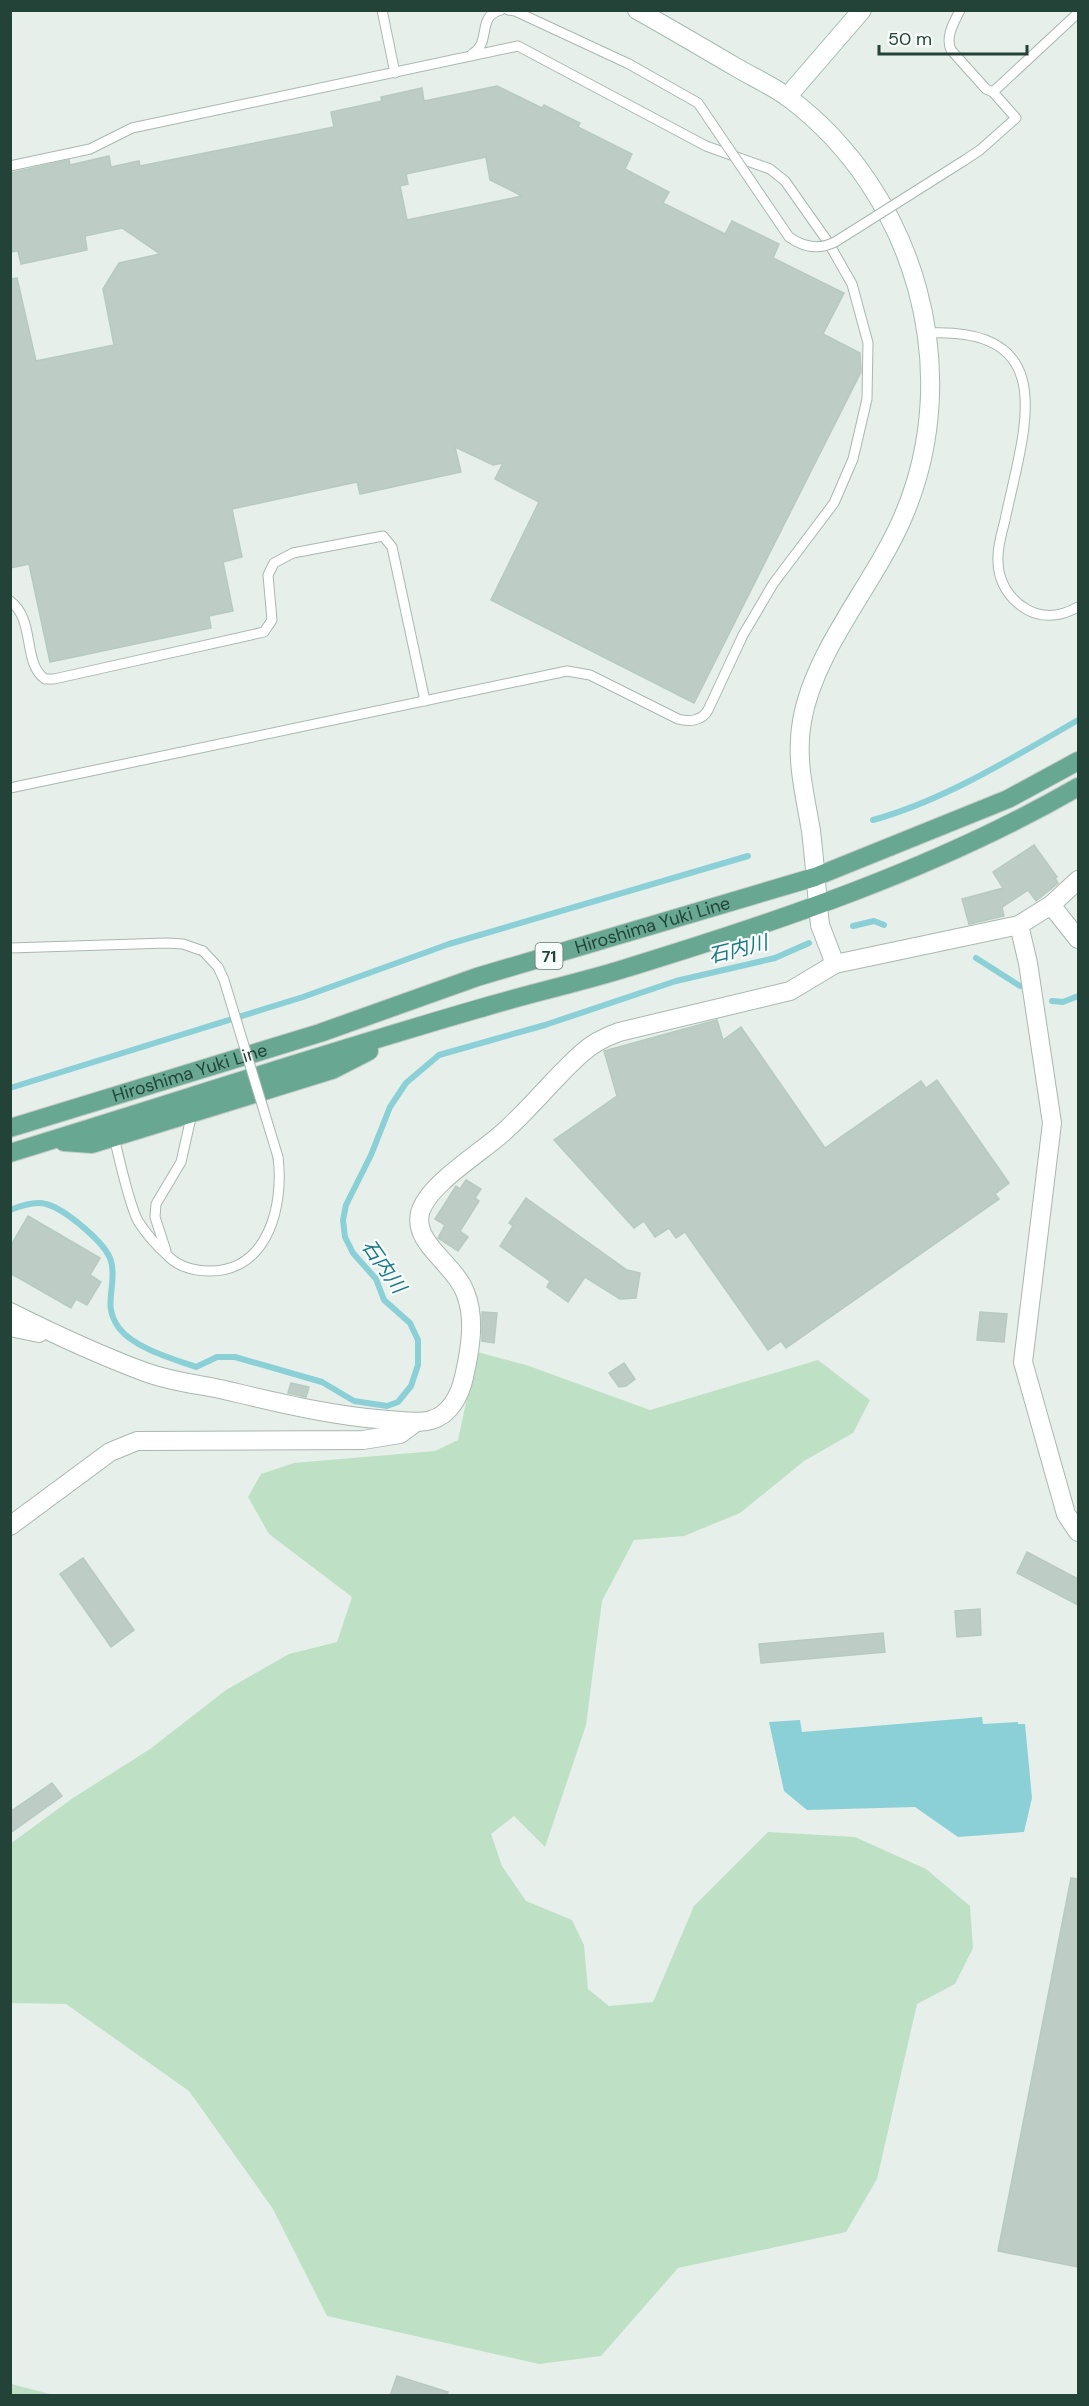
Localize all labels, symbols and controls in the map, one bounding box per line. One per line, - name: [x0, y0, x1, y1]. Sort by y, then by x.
- scale bar: [879, 18, 1028, 56]
- text: 50 m: [888, 27, 932, 51]
- street label: Hiroshima Yuki Line: [572, 891, 733, 959]
- water label: 石内川: [706, 929, 772, 969]
- road number: 71: [536, 943, 562, 969]
- street label: Hiroshima Yuki Line: [109, 1038, 270, 1108]
- water label: 石内川: [356, 1234, 413, 1300]

